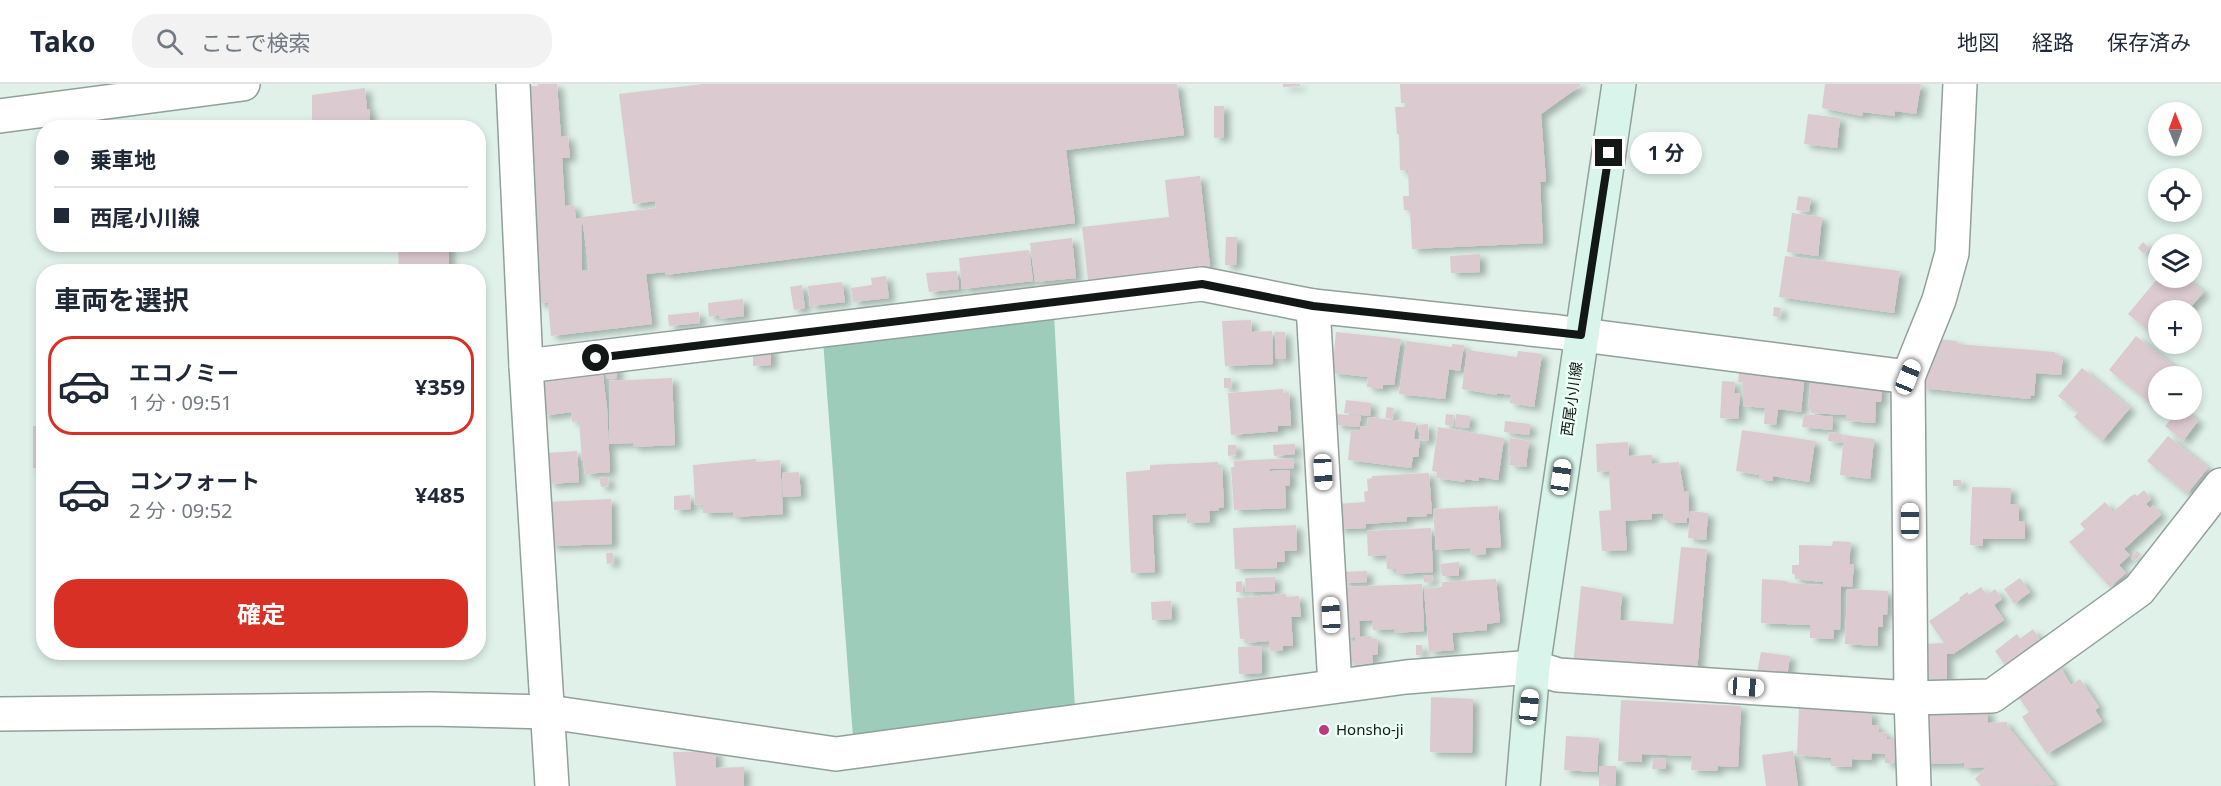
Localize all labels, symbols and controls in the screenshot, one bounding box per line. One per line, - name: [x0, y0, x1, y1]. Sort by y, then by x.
- search box: [132, 14, 552, 68]
- text: Tako: [30, 22, 96, 60]
- icon: search: [153, 25, 186, 58]
- text: ここで検索: [201, 27, 311, 57]
- text: 地図: [1957, 28, 1999, 56]
- text: 経路: [2032, 28, 2074, 56]
- text: 保存済み: [2107, 28, 2191, 56]
- north arrow: [2148, 102, 2202, 156]
- map controls: [2148, 102, 2202, 420]
- callout: 1 分: [1630, 132, 1702, 174]
- route end: [1595, 139, 1622, 166]
- text: 1 分: [1648, 139, 1684, 166]
- text: 乗車地: [90, 144, 156, 174]
- button: locate: [2148, 168, 2202, 222]
- text: 西尾小川線: [90, 202, 200, 232]
- button: layers: [2148, 234, 2202, 288]
- text: 車両を選択: [54, 281, 189, 318]
- button: +: [2148, 300, 2202, 354]
- route start: [582, 344, 609, 371]
- text: エコノミー: [129, 357, 239, 387]
- car: [1893, 357, 1923, 397]
- icon: car: [57, 359, 111, 413]
- street label: 西尾小川線: [1556, 360, 1586, 437]
- button: −: [2148, 366, 2202, 420]
- text: ¥359: [415, 371, 465, 401]
- text: 1 分 · 09:51: [129, 389, 233, 416]
- car: [1313, 454, 1333, 490]
- car: [1550, 458, 1572, 496]
- text: コンフォート: [129, 465, 260, 495]
- icon: car: [57, 467, 111, 521]
- text: ¥485: [415, 479, 465, 509]
- text: 2 分 · 09:52: [129, 497, 233, 524]
- car: [1901, 503, 1919, 539]
- button: 確定: [54, 579, 468, 648]
- car: [1321, 597, 1341, 633]
- car: [1727, 677, 1765, 697]
- car: [1518, 688, 1540, 726]
- place label: Honsho-ji: [1336, 719, 1404, 739]
- marker: Honsho-ji: [1317, 723, 1331, 737]

